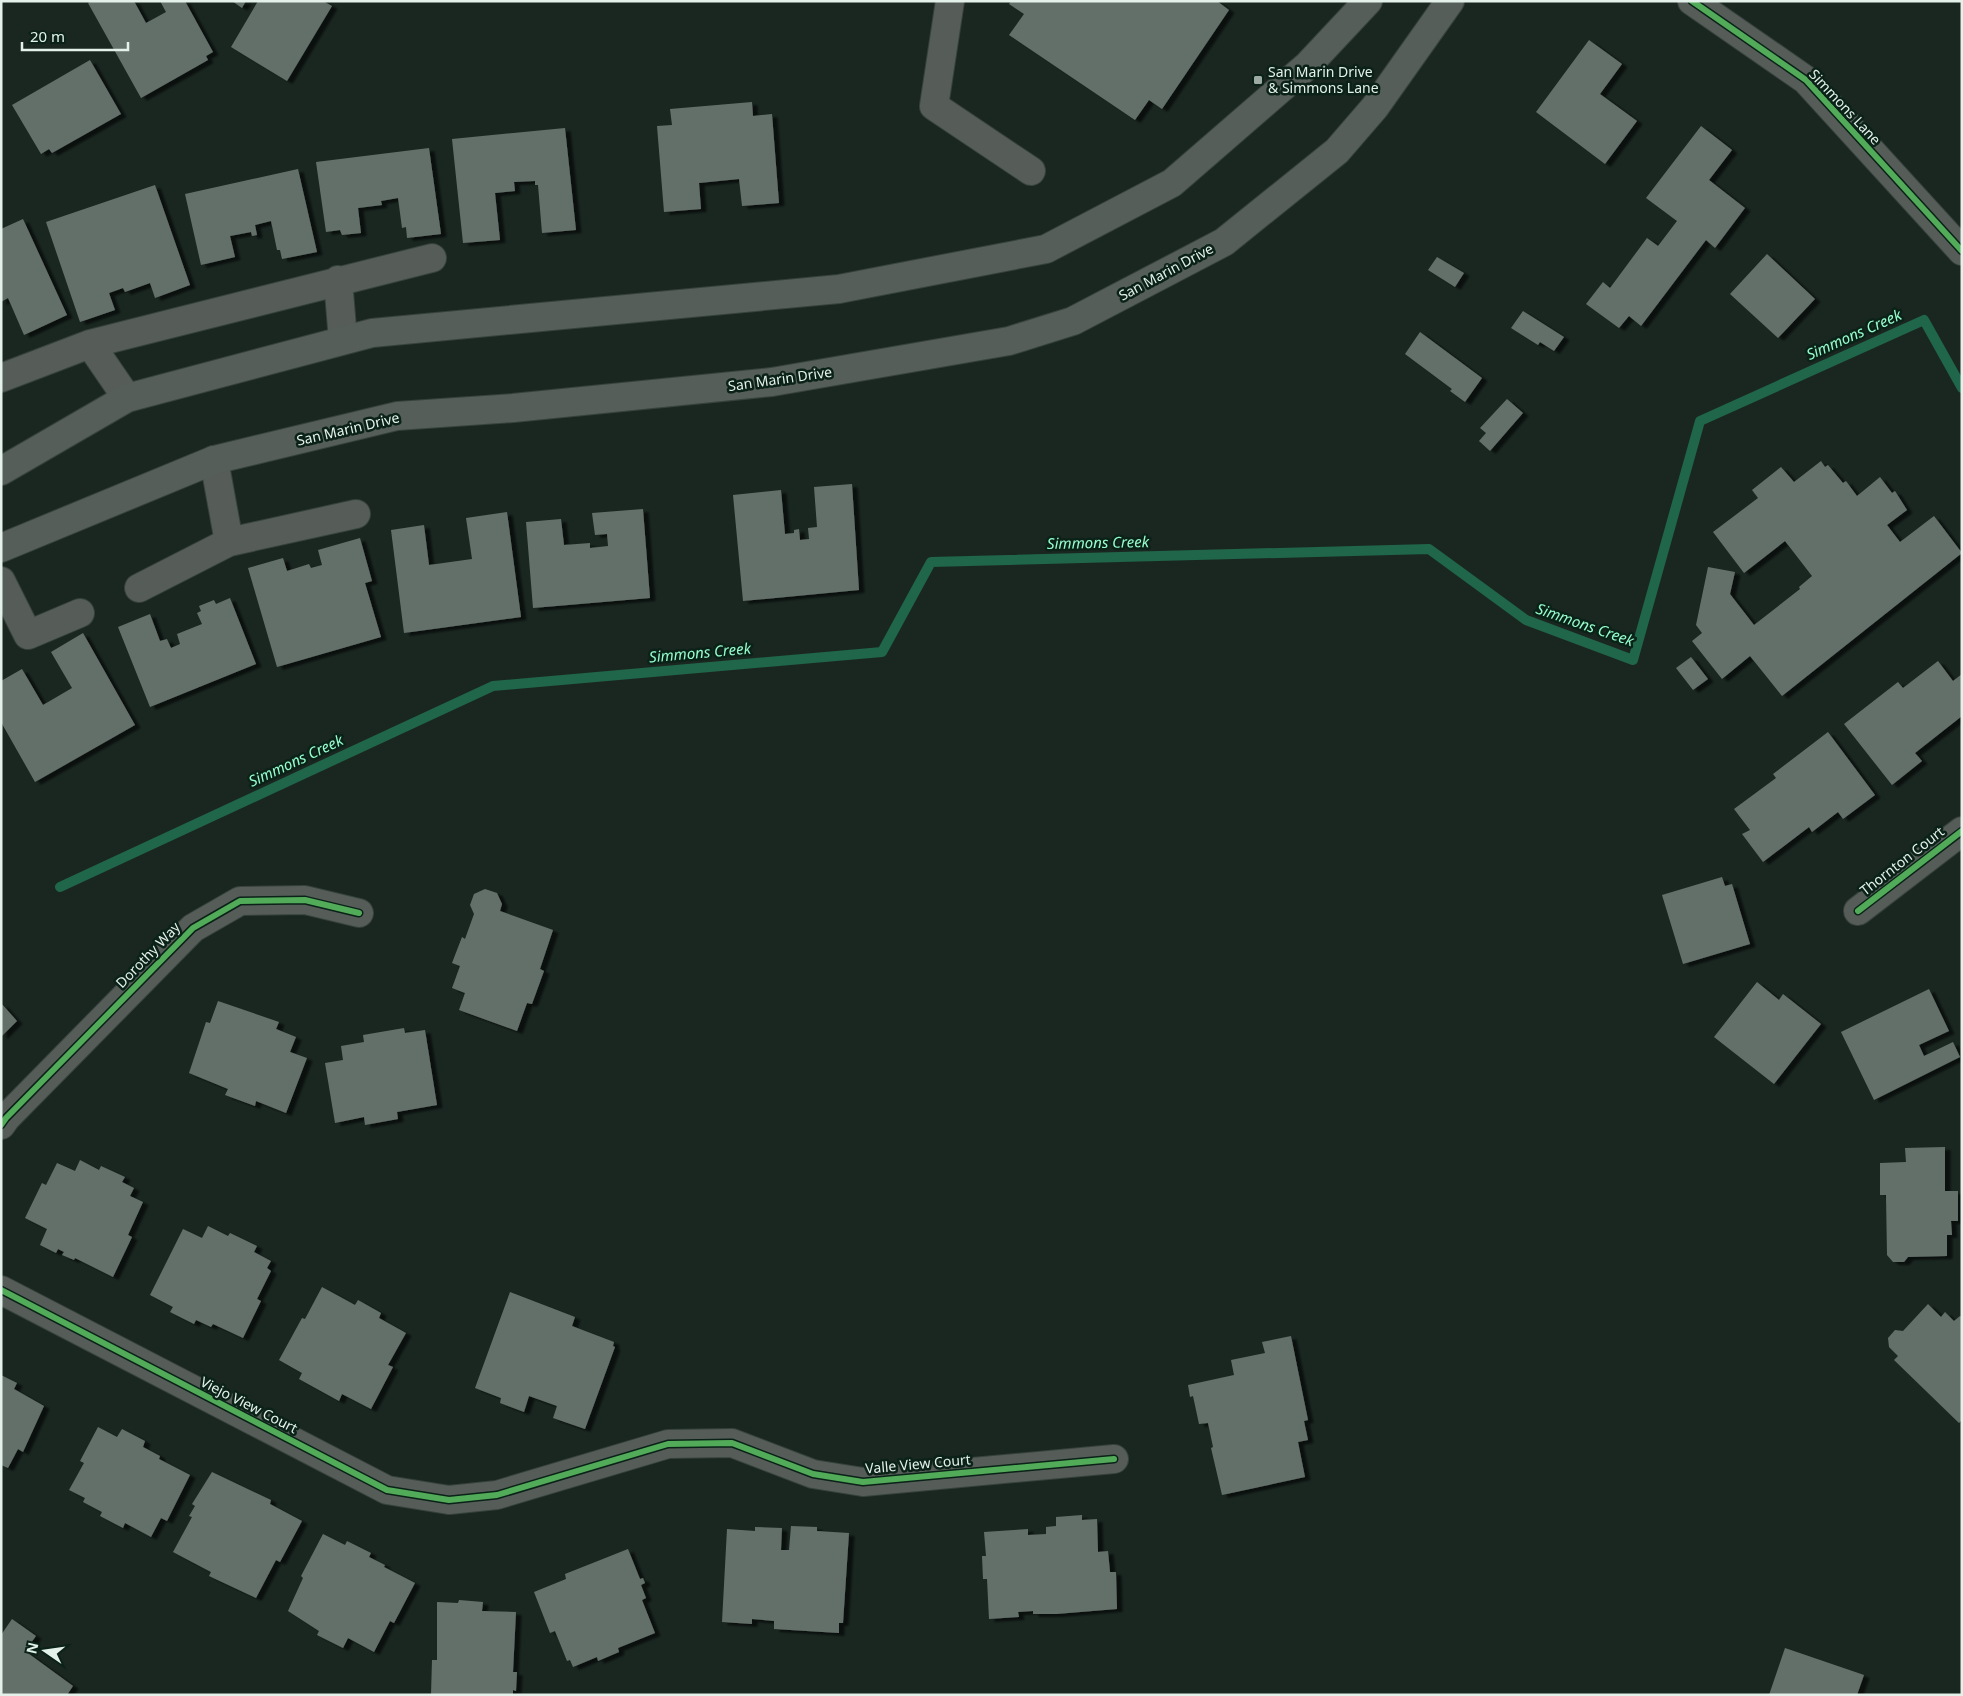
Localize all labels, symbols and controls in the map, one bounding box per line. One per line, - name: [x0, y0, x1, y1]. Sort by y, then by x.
- scale bar: [22, 20, 129, 52]
- text: 20 m: [30, 26, 65, 46]
- place label: San Marin Drive & Simmons Lane: [1268, 62, 1379, 97]
- street label: Simmons Lane: [1805, 65, 1885, 149]
- marker: San Marin Drive & Simmons Lane: [1252, 74, 1264, 86]
- street label: San Marin Drive: [1115, 239, 1217, 305]
- water label: Simmons Creek: [1803, 304, 1905, 364]
- street label: San Marin Drive: [727, 362, 833, 395]
- street label: San Marin Drive: [295, 407, 401, 450]
- water label: Simmons Creek: [1047, 531, 1150, 553]
- water label: Simmons Creek: [1534, 598, 1637, 650]
- water label: Simmons Creek: [648, 638, 752, 666]
- water label: Simmons Creek: [245, 729, 347, 791]
- street label: Thornton Court: [1856, 822, 1948, 899]
- street label: Dorothy Way: [111, 917, 185, 992]
- street label: Viejo View Court: [197, 1372, 301, 1437]
- street label: Valle View Court: [864, 1449, 971, 1478]
- north arrow: [20, 1626, 70, 1676]
- text: N: [21, 1640, 42, 1656]

